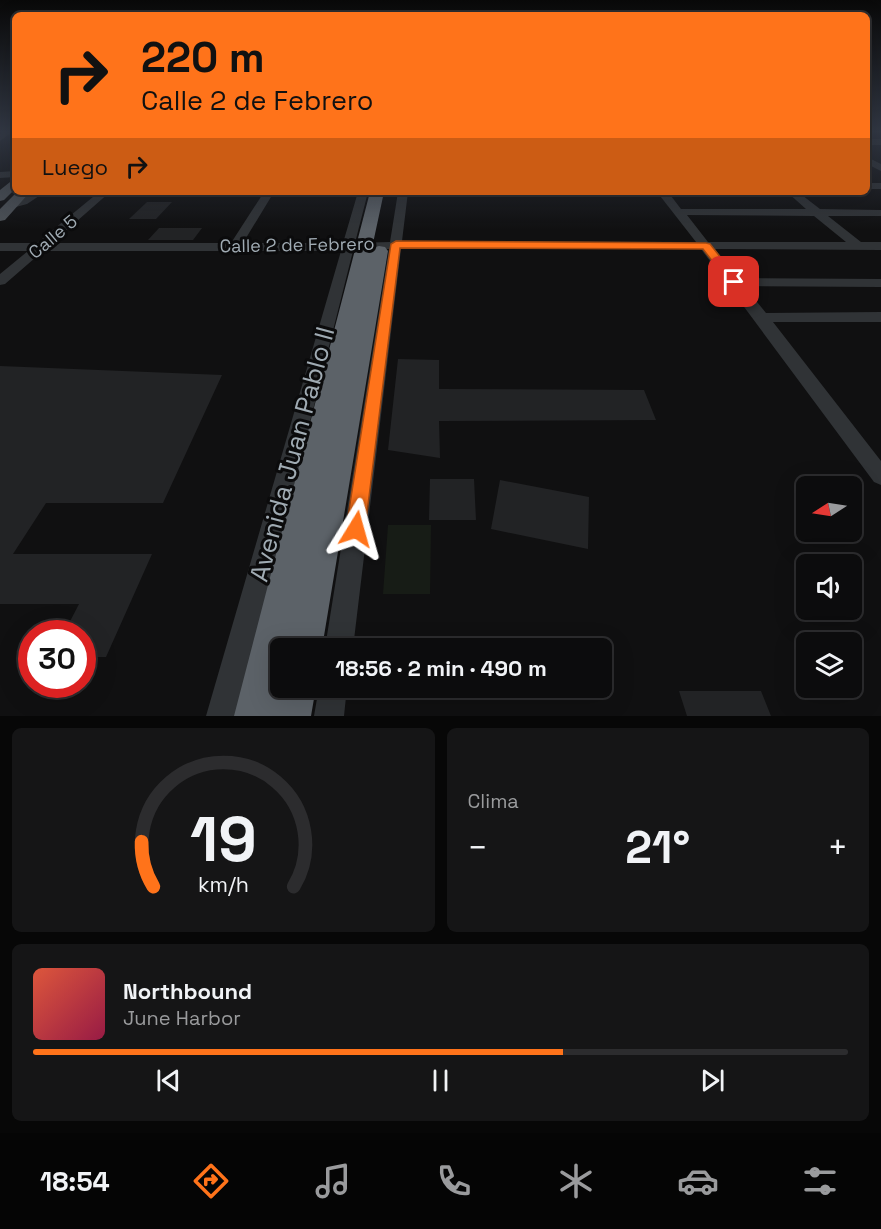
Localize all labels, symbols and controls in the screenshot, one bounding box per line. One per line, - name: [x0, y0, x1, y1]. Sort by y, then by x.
- text: 220 m: [141, 31, 265, 84]
- icon: right: [42, 36, 120, 114]
- text: Calle 2 de Febrero: [141, 83, 373, 118]
- icon: right: [120, 150, 153, 183]
- text: Luego: [42, 153, 108, 181]
- street label: Calle 5: [24, 210, 82, 264]
- street label: Calle 2 de Febrero: [219, 232, 375, 257]
- pin: [708, 256, 759, 307]
- icon: arrive: [717, 265, 750, 298]
- street label: Avenida Juan Pablo II: [242, 323, 342, 585]
- north arrow: [796, 476, 862, 542]
- map controls: [796, 476, 862, 698]
- position arrow: [324, 497, 388, 561]
- button: sound: [796, 554, 862, 620]
- speed limit sign: 30: [18, 620, 96, 698]
- button: layers: [796, 632, 862, 698]
- text: 18:56 · 2 min · 490 m: [335, 654, 547, 682]
- text: Clima: [468, 788, 519, 814]
- text: 19: [190, 800, 257, 879]
- text: 21°: [625, 819, 690, 876]
- text: −: [468, 827, 488, 869]
- text: +: [828, 827, 848, 869]
- text: km/h: [198, 871, 249, 898]
- text: Northbound: [123, 977, 252, 1005]
- text: June Harbor: [123, 1005, 241, 1031]
- icon: previous: [152, 1064, 185, 1097]
- icon: pause: [424, 1064, 457, 1097]
- icon: next: [696, 1064, 729, 1097]
- icon: directions: [190, 1160, 232, 1202]
- icon: music: [312, 1160, 354, 1202]
- icon: phone: [433, 1160, 475, 1202]
- icon: climate: [555, 1160, 597, 1202]
- icon: car: [677, 1160, 719, 1202]
- icon: filters: [799, 1160, 841, 1202]
- text: 18:54: [40, 1164, 110, 1199]

